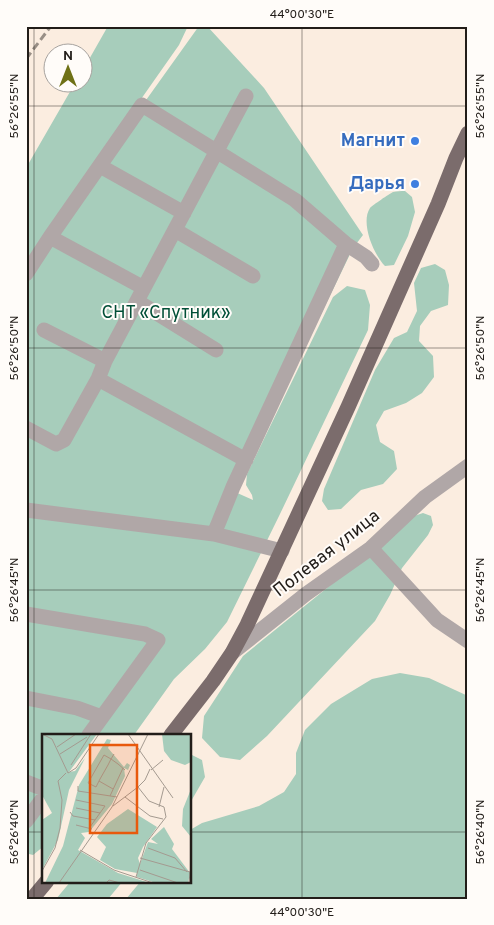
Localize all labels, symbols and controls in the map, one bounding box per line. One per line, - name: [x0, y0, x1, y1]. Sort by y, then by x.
- text: 44°00'30"E: [270, 7, 334, 23]
- north arrow: [42, 42, 92, 92]
- text: N: [63, 48, 73, 65]
- text: 56°26'55"N: [7, 74, 23, 138]
- text: 56°26'55"N: [473, 74, 489, 138]
- place label: Магнит: [341, 130, 406, 153]
- marker: Магнит: [409, 135, 421, 147]
- place label: Дарья: [349, 173, 405, 196]
- marker: Дарья: [409, 178, 421, 190]
- park label: СНТ «Спутник»: [102, 302, 230, 325]
- text: 56°26'50"N: [7, 315, 23, 381]
- text: 56°26'50"N: [473, 315, 489, 381]
- street label: Полевая улица: [269, 505, 385, 603]
- text: 56°26'45"N: [7, 558, 23, 622]
- text: 56°26'45"N: [473, 558, 489, 622]
- inset map: [42, 734, 191, 882]
- text: 56°26'40"N: [7, 799, 23, 865]
- text: 56°26'40"N: [473, 799, 489, 865]
- text: 44°00'30"E: [270, 905, 334, 921]

